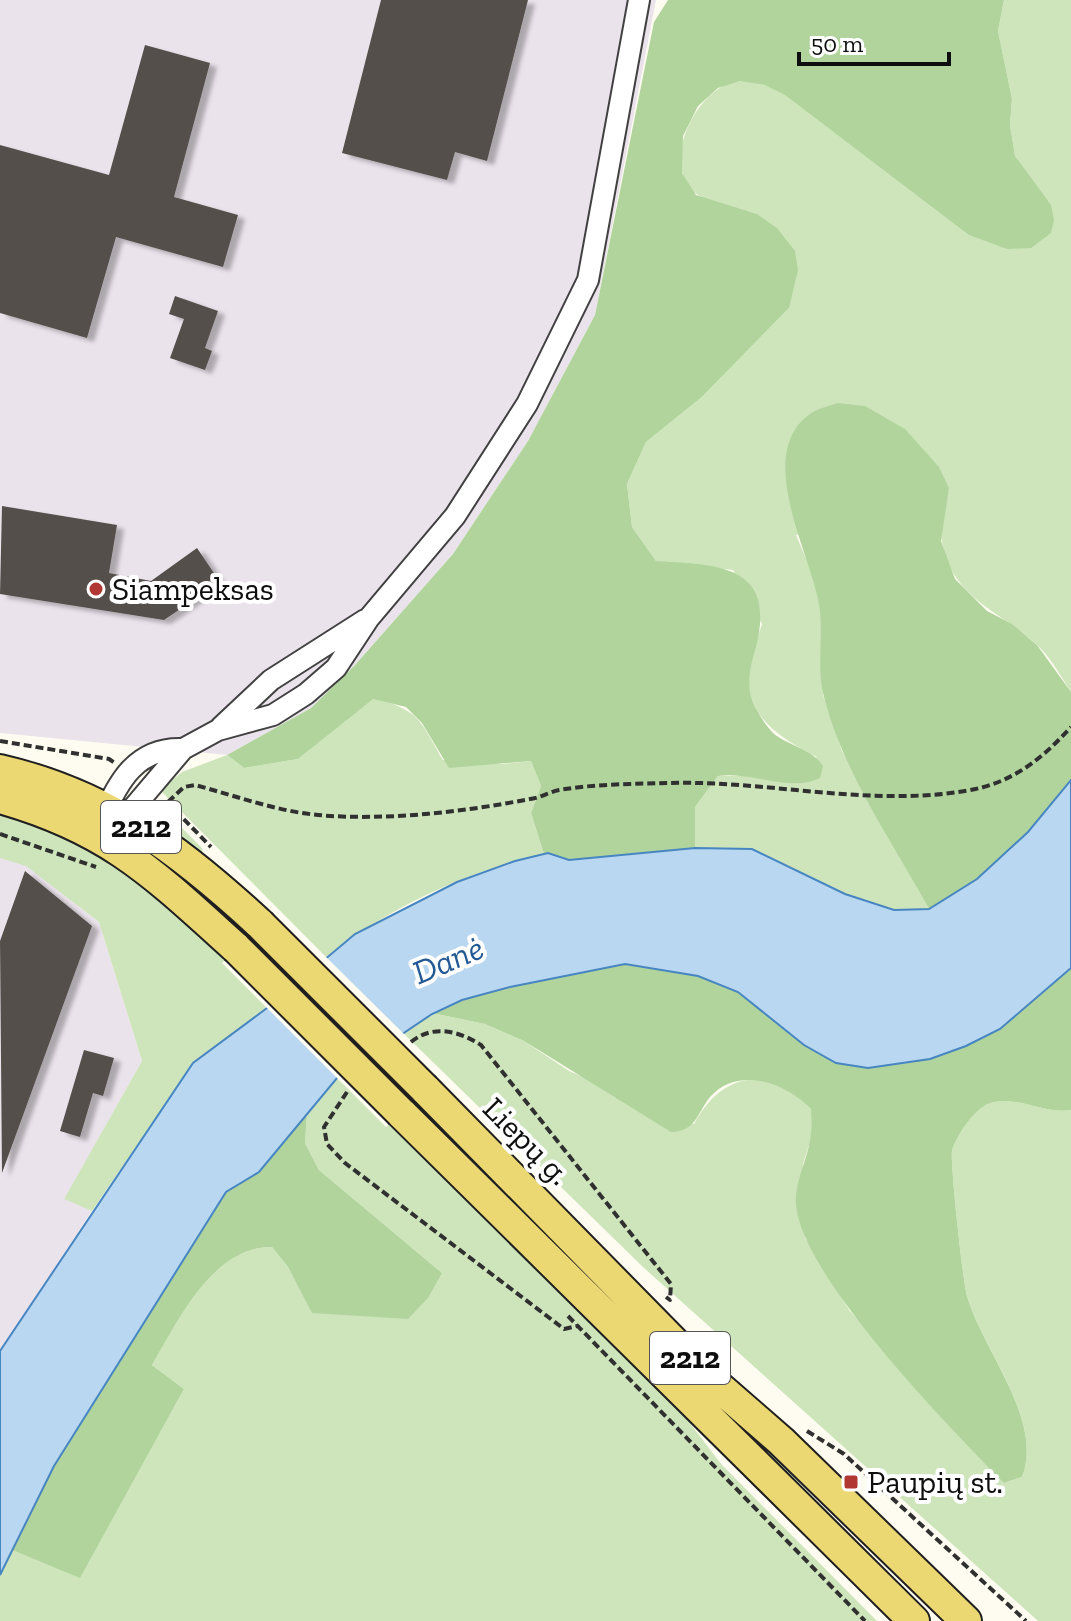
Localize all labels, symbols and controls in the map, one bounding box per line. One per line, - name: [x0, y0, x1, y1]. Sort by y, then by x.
- scale bar: [799, 16, 949, 66]
- text: 50 m: [811, 29, 864, 58]
- place label: Siampeksas: [112, 570, 274, 608]
- marker: Siampeksas: [87, 580, 105, 598]
- road number: 2212: [101, 801, 181, 853]
- water label: Danė: [406, 927, 490, 993]
- street label: Liepų g.: [475, 1089, 579, 1193]
- road number: 2212: [650, 1332, 730, 1384]
- place label: Paupių st.: [867, 1463, 1003, 1501]
- marker: Paupių st.: [842, 1473, 860, 1491]

